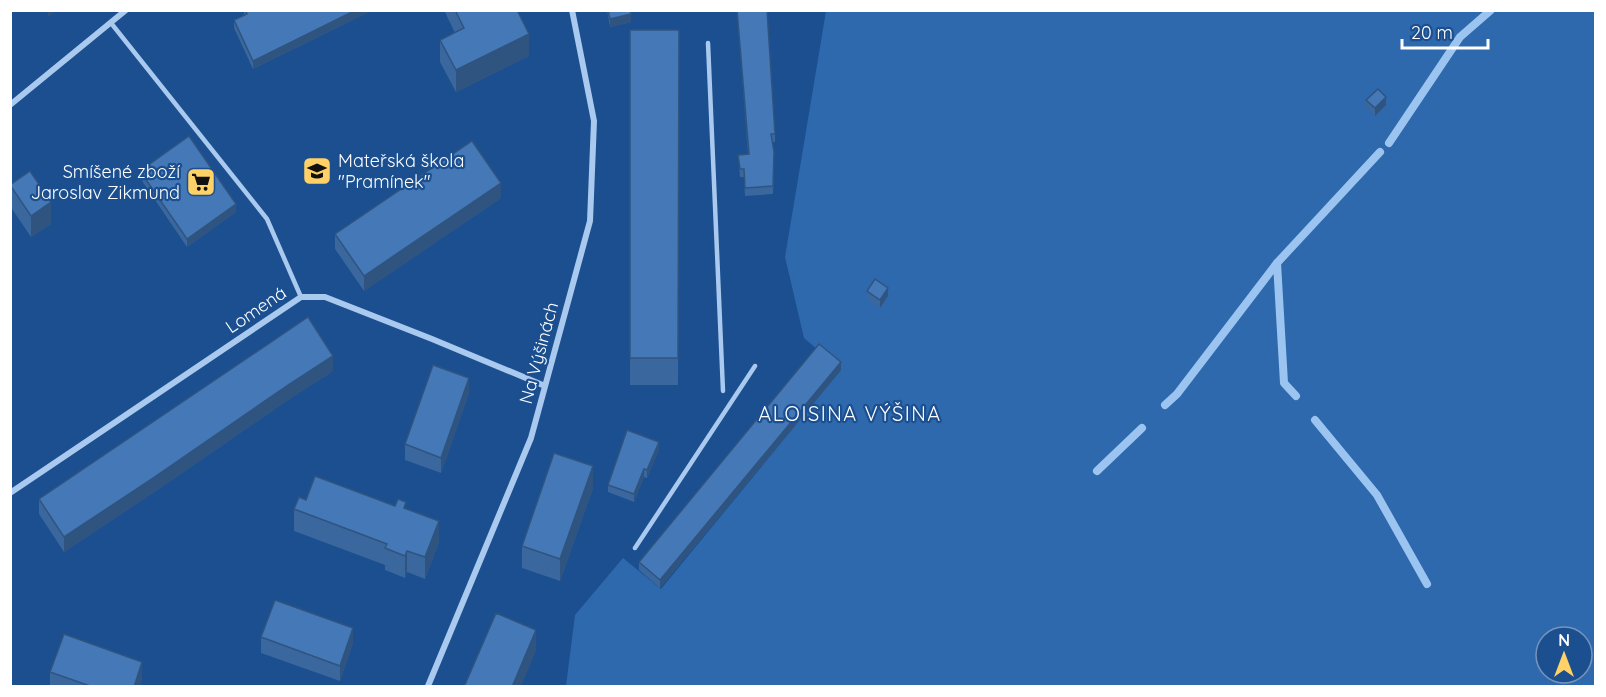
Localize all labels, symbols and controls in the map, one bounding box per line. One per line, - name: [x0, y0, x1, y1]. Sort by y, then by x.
- scale bar: [1402, 12, 1488, 50]
- text: 20 m: [1411, 21, 1453, 44]
- place label: Mateřská škola "Pramínek": [338, 149, 464, 193]
- school or university icon: Mateřská škola "Pramínek": [301, 155, 333, 187]
- place label: Smíšené zboží Jaroslav Zikmund: [31, 160, 180, 204]
- supermarket icon: Smíšené zboží Jaroslav Zikmund: [185, 166, 217, 198]
- street label: Lomená: [221, 281, 290, 338]
- street label: Na Výšinách: [514, 300, 563, 406]
- district label: ALOISINA VÝŠINA: [758, 401, 942, 426]
- north arrow: [1534, 625, 1594, 685]
- text: N: [1558, 630, 1570, 650]

